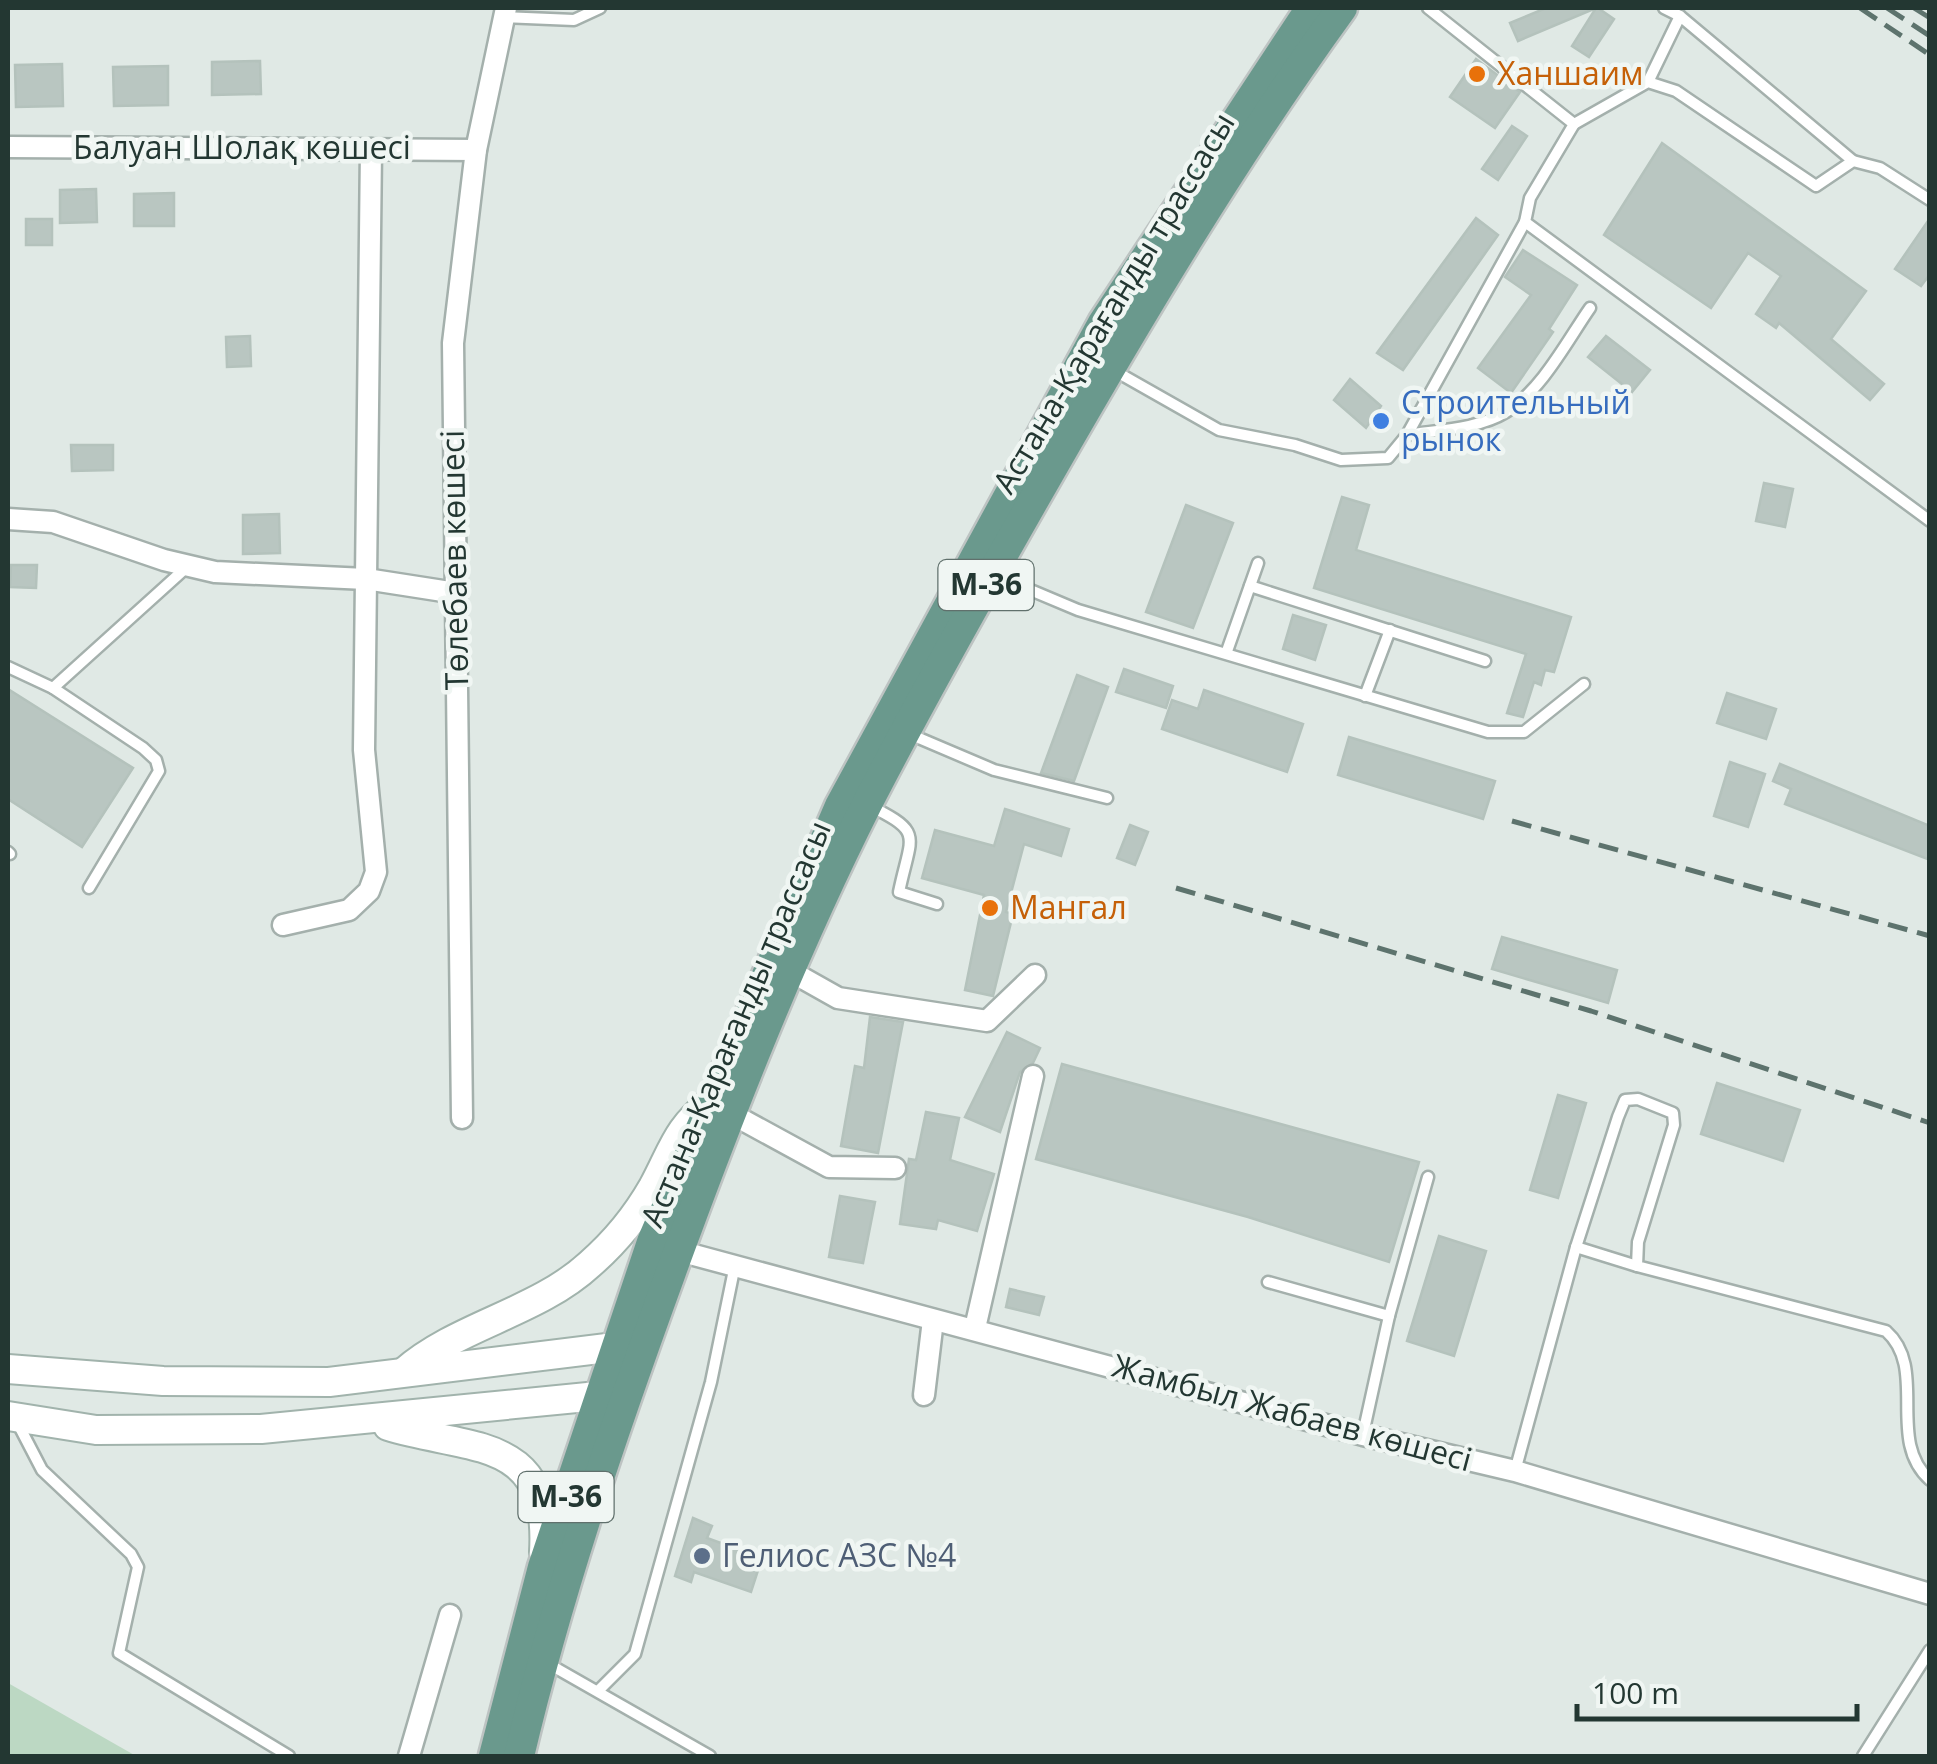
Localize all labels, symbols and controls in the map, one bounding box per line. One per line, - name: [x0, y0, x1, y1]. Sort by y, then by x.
- place label: Ханшаим: [1497, 51, 1644, 94]
- marker: Ханшаим: [1466, 63, 1488, 85]
- street label: Астана-Қарағанды трассасы: [982, 104, 1244, 501]
- street label: Балуан Шолақ көшесі: [73, 125, 411, 168]
- place label: Строительный рынок: [1401, 380, 1631, 460]
- marker: Строительный рынок: [1370, 410, 1392, 432]
- street label: Төлебаев көшесі: [430, 430, 477, 691]
- road number: M-36: [938, 560, 1034, 610]
- street label: Астана-Қарағанды трассасы: [629, 814, 840, 1233]
- place label: Мангал: [1010, 885, 1127, 928]
- marker: Мангал: [979, 897, 1001, 919]
- street label: Жамбыл Жабаев көшесі: [1108, 1343, 1477, 1480]
- road number: M-36: [518, 1472, 614, 1522]
- place label: Гелиос АЗС №4: [722, 1533, 956, 1576]
- marker: Гелиос АЗС №4: [691, 1545, 713, 1567]
- scale bar: [1577, 1659, 1857, 1721]
- text: 100 m: [1592, 1672, 1679, 1713]

